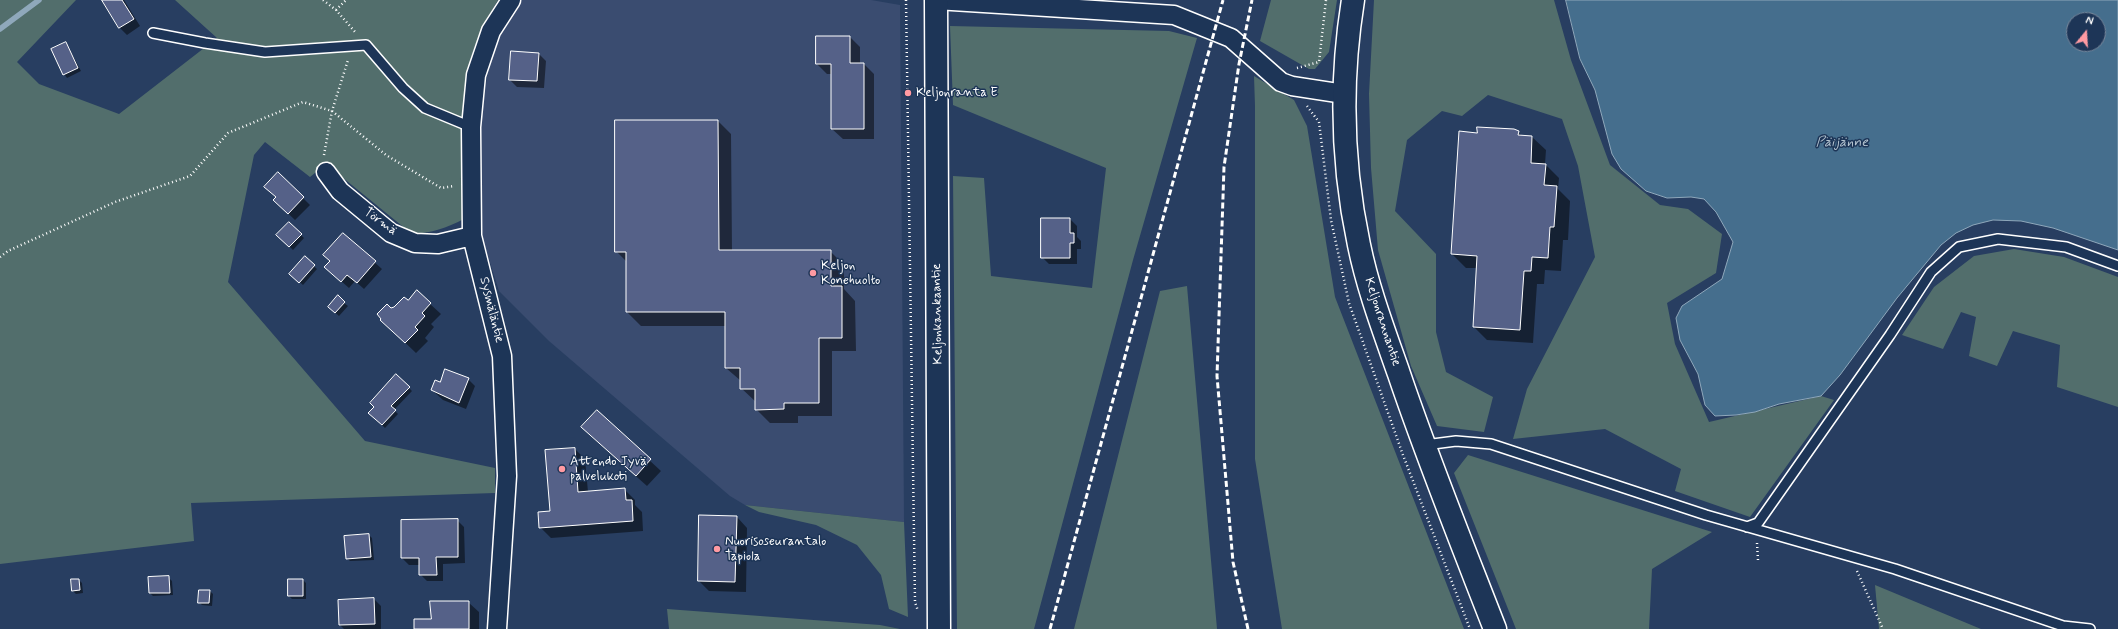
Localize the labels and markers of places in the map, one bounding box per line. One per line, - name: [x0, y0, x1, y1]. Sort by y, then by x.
- place label: Keljonranta E: [916, 85, 998, 101]
- marker: Keljonranta E: [903, 88, 913, 98]
- place label: Keljon Konehuolto: [821, 258, 880, 289]
- marker: Keljon Konehuolto: [808, 268, 818, 278]
- place label: Attendo Jyvä palvelukoti: [570, 454, 647, 485]
- marker: Attendo Jyvä palvelukoti: [557, 464, 567, 474]
- place label: Nuorisoseurantalo Tapiola: [725, 534, 826, 565]
- marker: Nuorisoseurantalo Tapiola: [712, 544, 722, 554]

